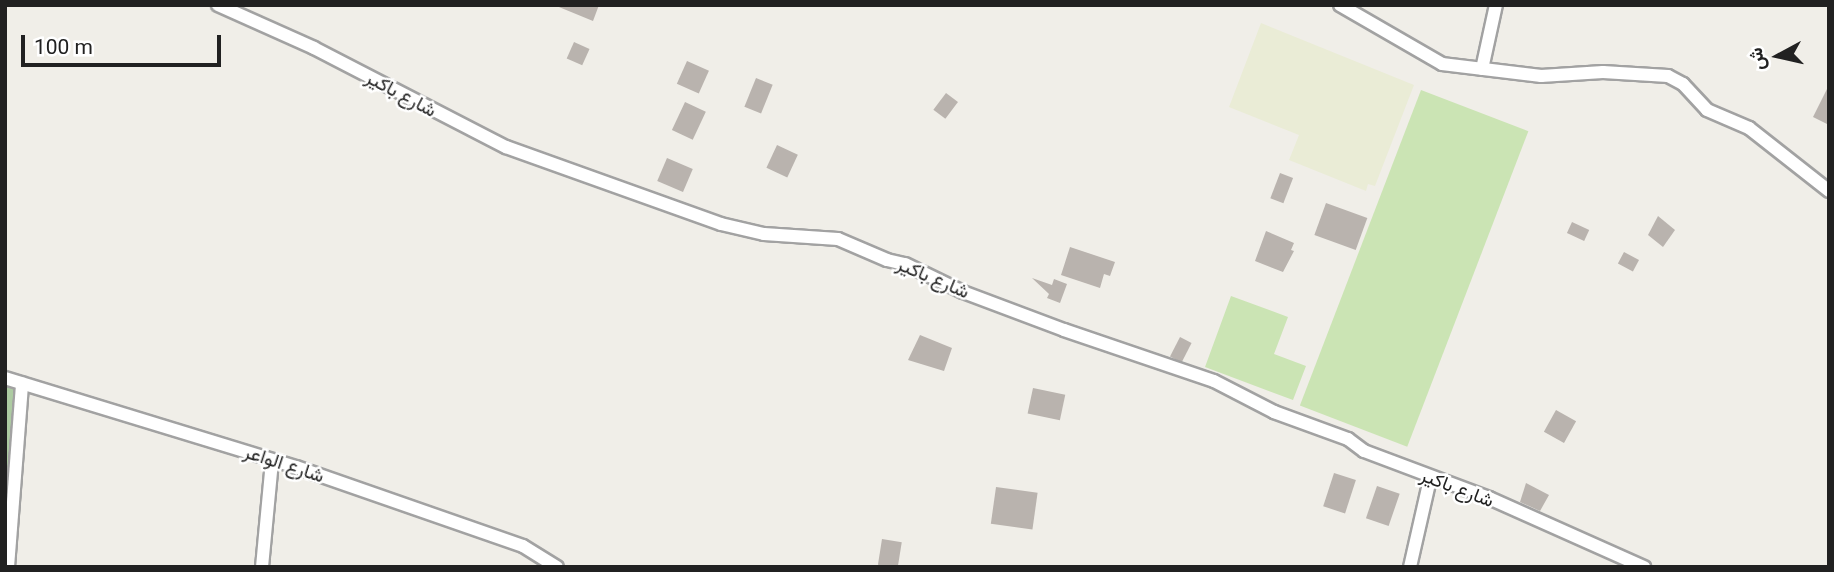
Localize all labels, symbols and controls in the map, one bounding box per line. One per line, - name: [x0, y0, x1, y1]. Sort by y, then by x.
- scale bar: [24, 21, 224, 65]
- north arrow: [1743, 21, 1813, 91]
- text: 100 m: [34, 35, 93, 59]
- text: ش: [1744, 46, 1770, 72]
- street label: شارع باكير: [362, 66, 440, 122]
- street label: شارع باكير: [893, 252, 973, 304]
- street label: شارع الواعر: [241, 440, 327, 488]
- street label: شارع باكير: [1417, 464, 1497, 512]

